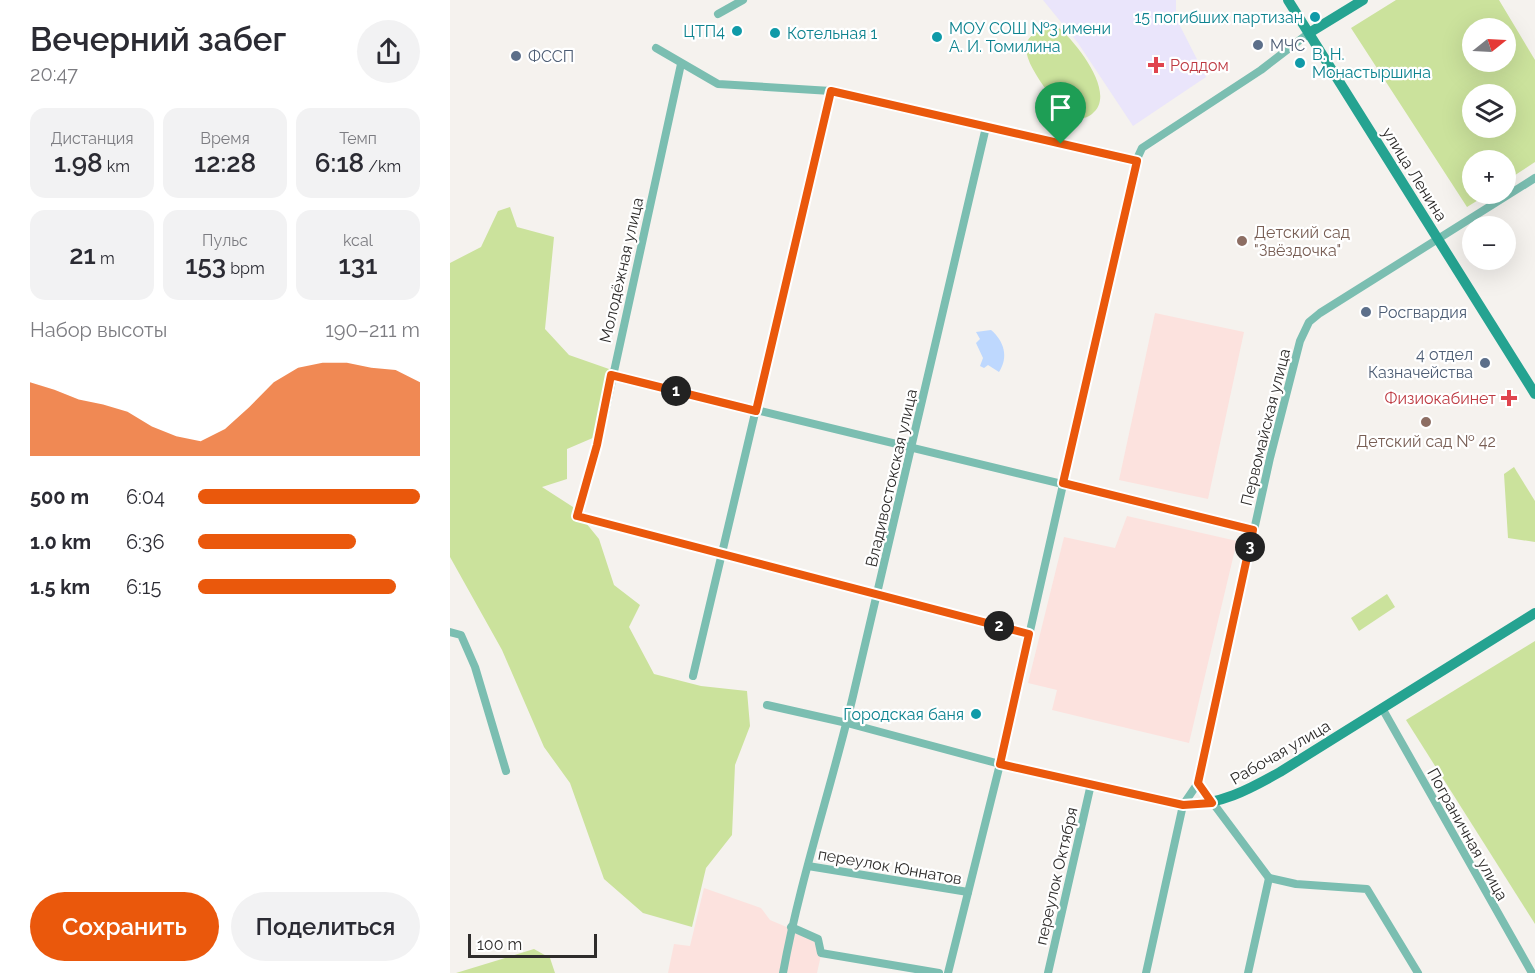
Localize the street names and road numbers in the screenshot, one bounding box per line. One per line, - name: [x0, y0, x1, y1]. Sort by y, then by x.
- street label: улица Ленина: [1378, 124, 1451, 225]
- street label: Молодёжная улица: [596, 196, 647, 345]
- street label: Первомайская улица: [1237, 347, 1294, 508]
- street label: Владивостокская улица: [862, 387, 921, 569]
- street label: Рабочая улица: [1227, 716, 1334, 789]
- street label: Пограничная улица: [1423, 765, 1512, 904]
- street label: переулок Октября: [1031, 805, 1082, 947]
- street label: переулок Юннатов: [816, 844, 963, 889]

